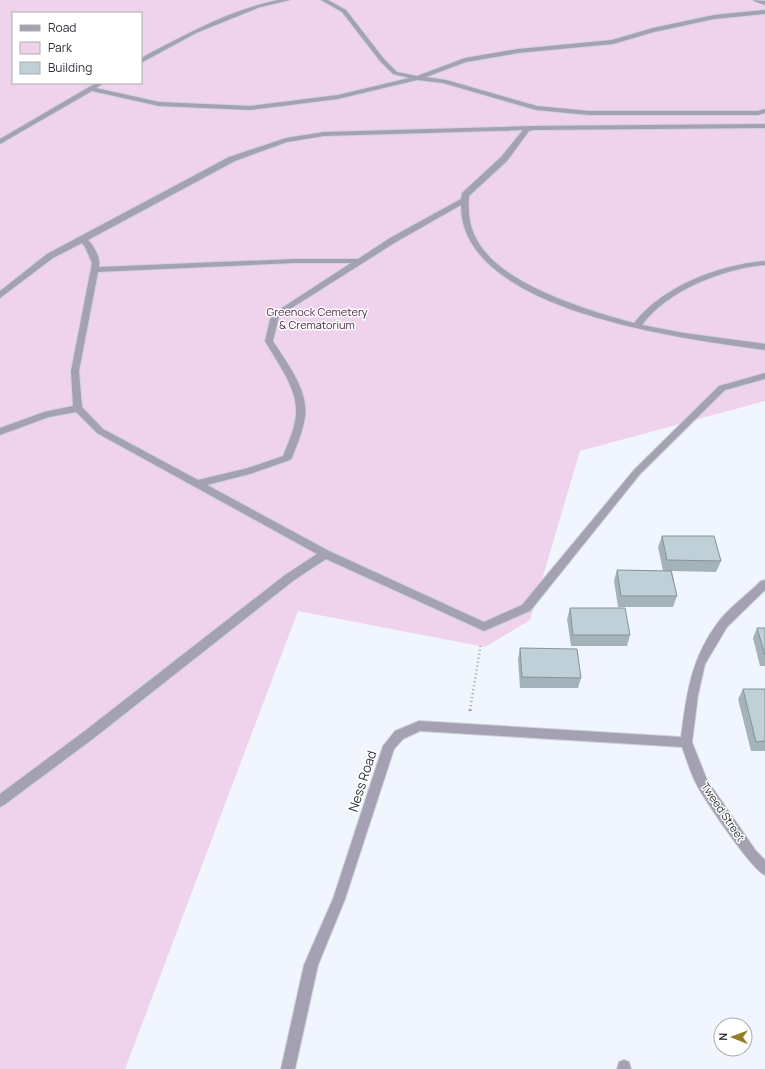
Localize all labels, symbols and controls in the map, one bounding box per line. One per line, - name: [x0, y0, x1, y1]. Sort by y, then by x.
- legend: [12, 12, 142, 84]
- text: Road: [48, 19, 76, 36]
- text: Park: [48, 39, 73, 56]
- text: Building: [48, 59, 92, 76]
- park label: Greenock Cemetery & Crematorium: [266, 304, 368, 332]
- street label: Ness Road: [344, 748, 380, 814]
- street label: Tweed Street: [698, 779, 749, 844]
- north arrow: [713, 1017, 753, 1057]
- text: N: [715, 1033, 730, 1041]

